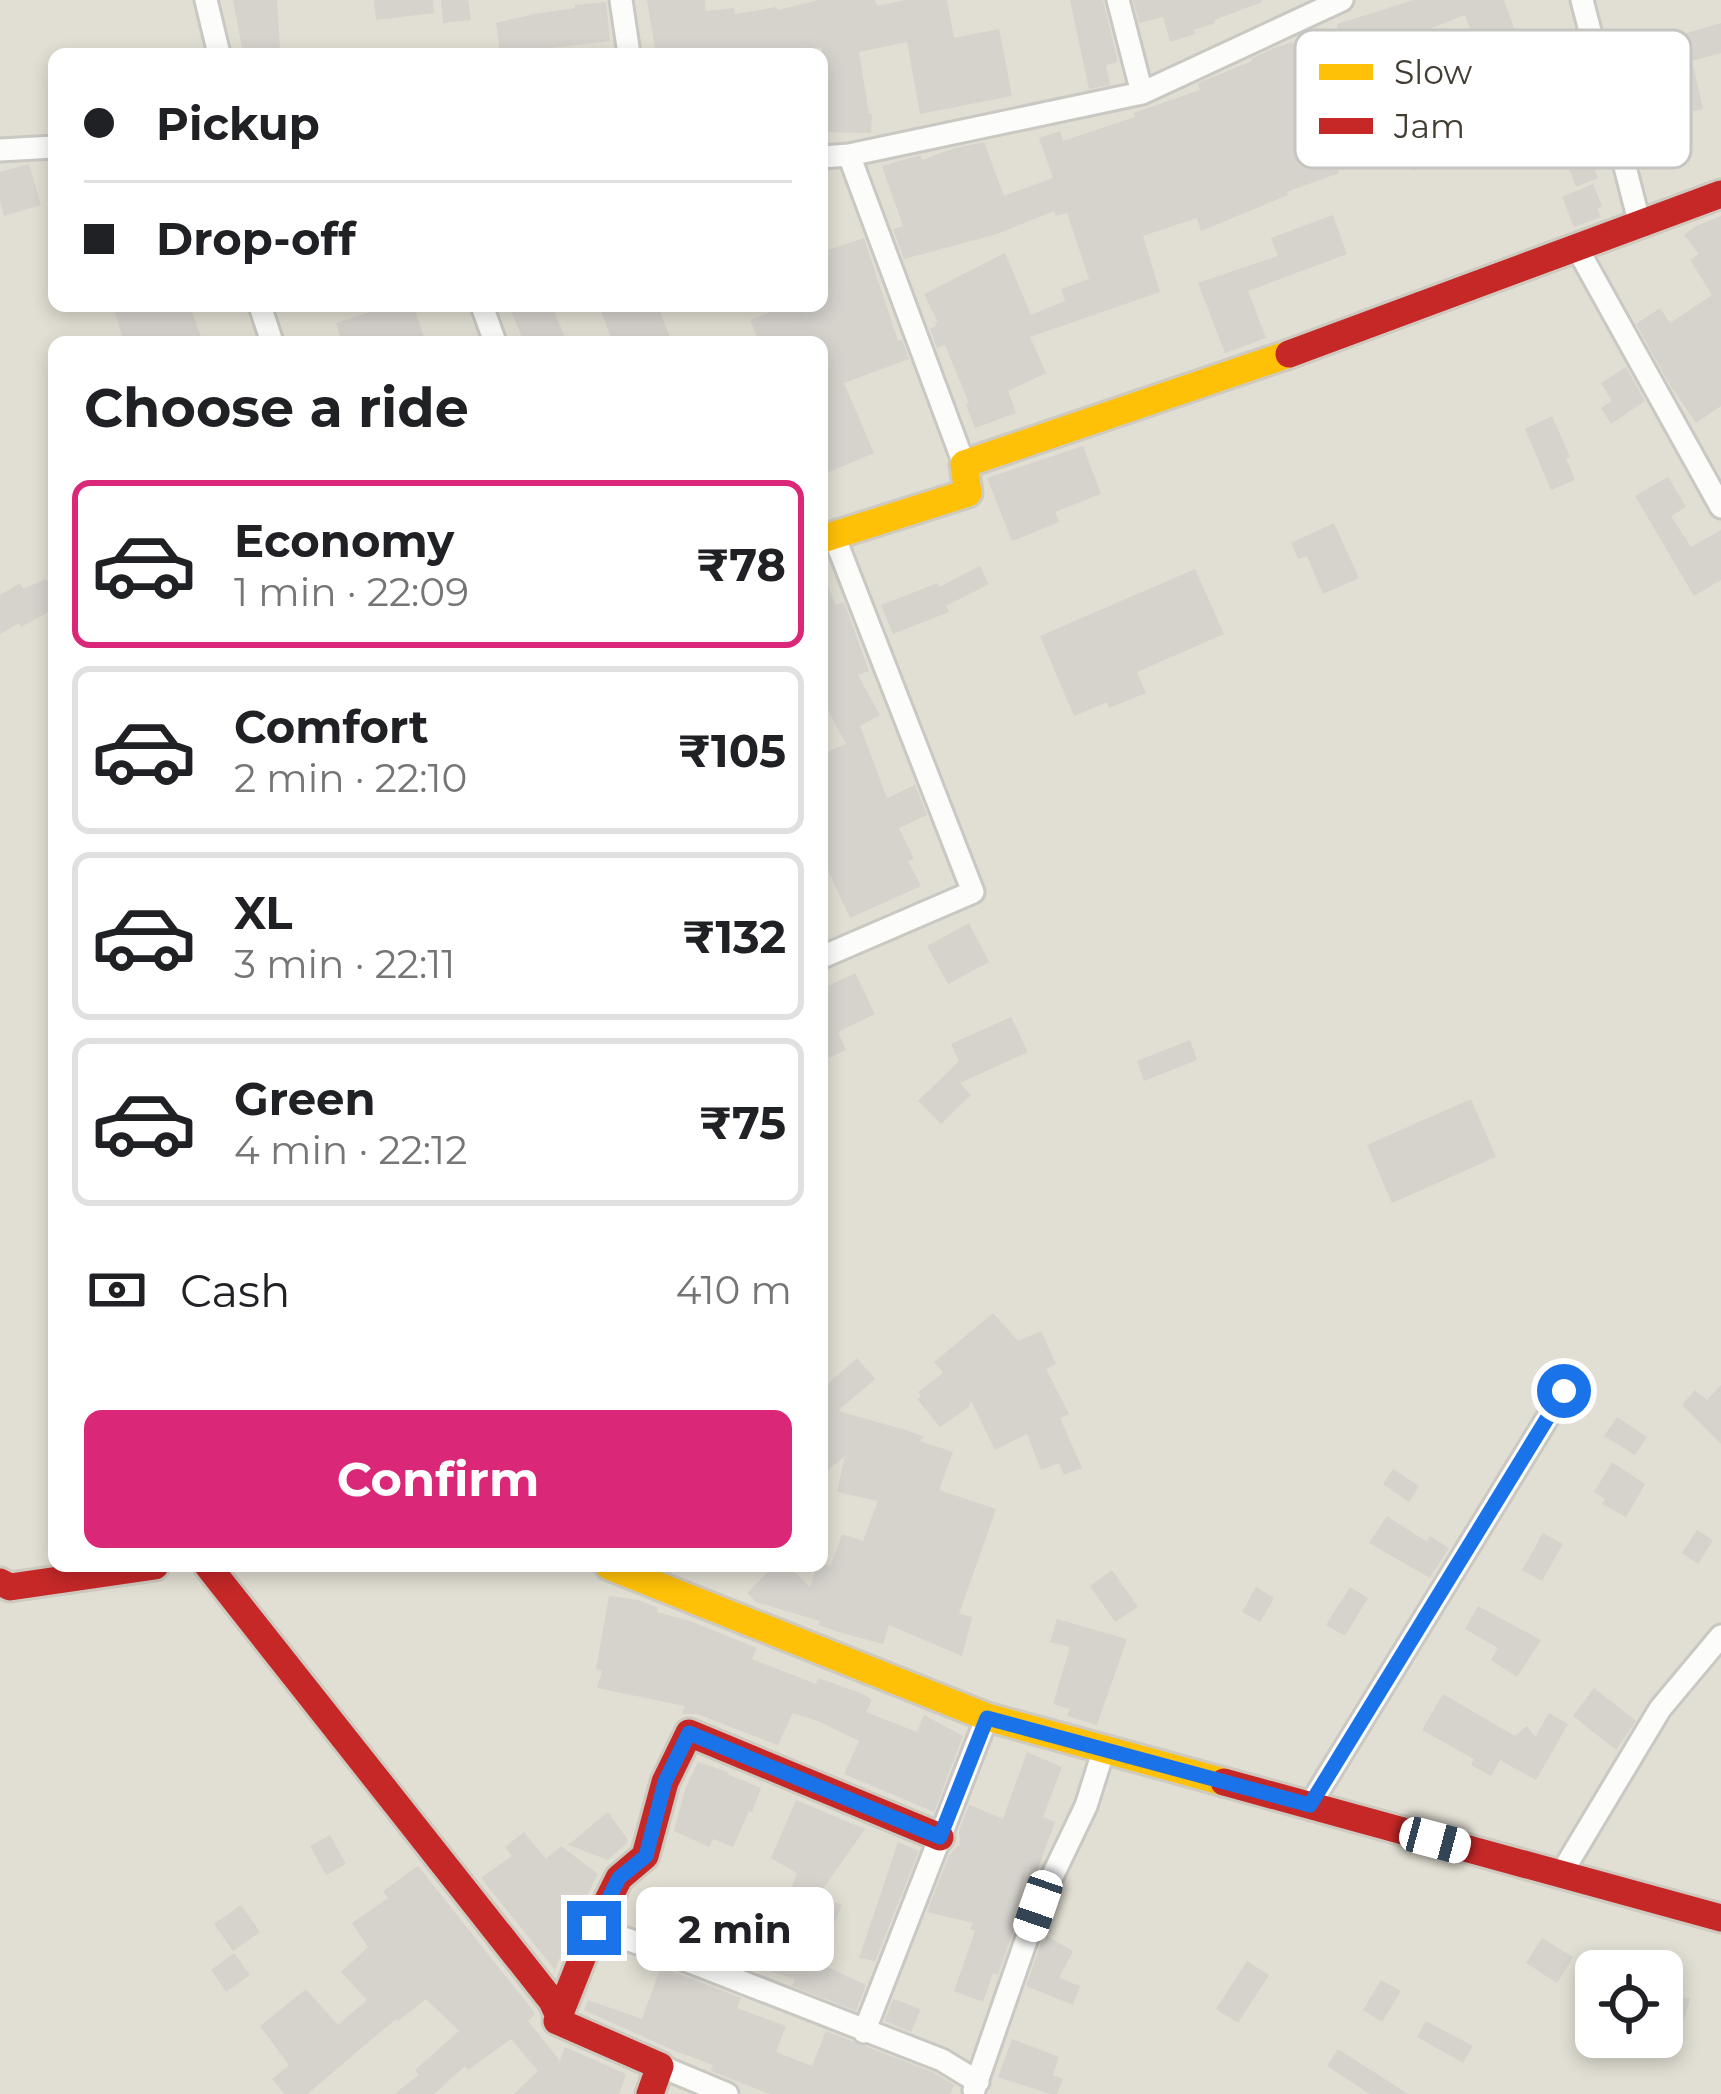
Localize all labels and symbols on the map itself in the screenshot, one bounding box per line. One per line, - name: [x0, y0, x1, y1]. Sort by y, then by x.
- legend: [1295, 30, 1691, 168]
- text: Slow: [1394, 52, 1472, 92]
- text: Jam: [1393, 106, 1465, 146]
- route start: [1537, 1364, 1591, 1418]
- car: [1396, 1813, 1474, 1867]
- car: [1009, 1866, 1067, 1946]
- callout: 2 min: [636, 1886, 834, 1970]
- route end: [567, 1901, 621, 1955]

